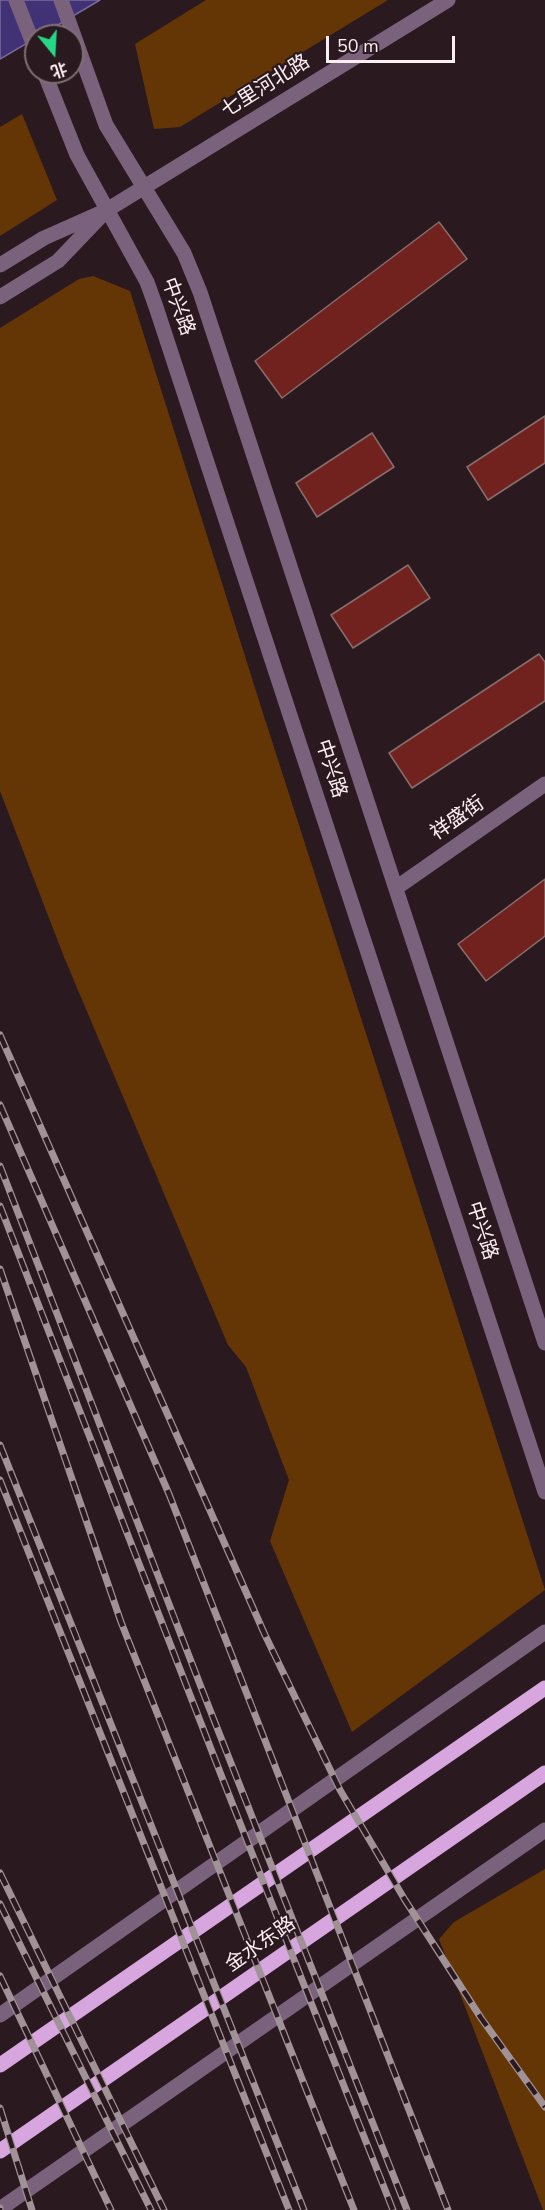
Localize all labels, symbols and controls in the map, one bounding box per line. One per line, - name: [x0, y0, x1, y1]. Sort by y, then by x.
- north arrow: [24, 24, 84, 84]
- scale bar: [329, 24, 458, 62]
- text: 50 m: [337, 34, 379, 58]
- street label: 七里河北路: [217, 50, 315, 124]
- text: 北: [48, 56, 70, 82]
- street label: 中兴路: [155, 275, 199, 339]
- street label: 中兴路: [309, 737, 351, 801]
- street label: 祥盛街: [427, 792, 489, 846]
- street label: 中兴路: [460, 1199, 502, 1263]
- street label: 金水东路: [221, 1912, 301, 1978]

